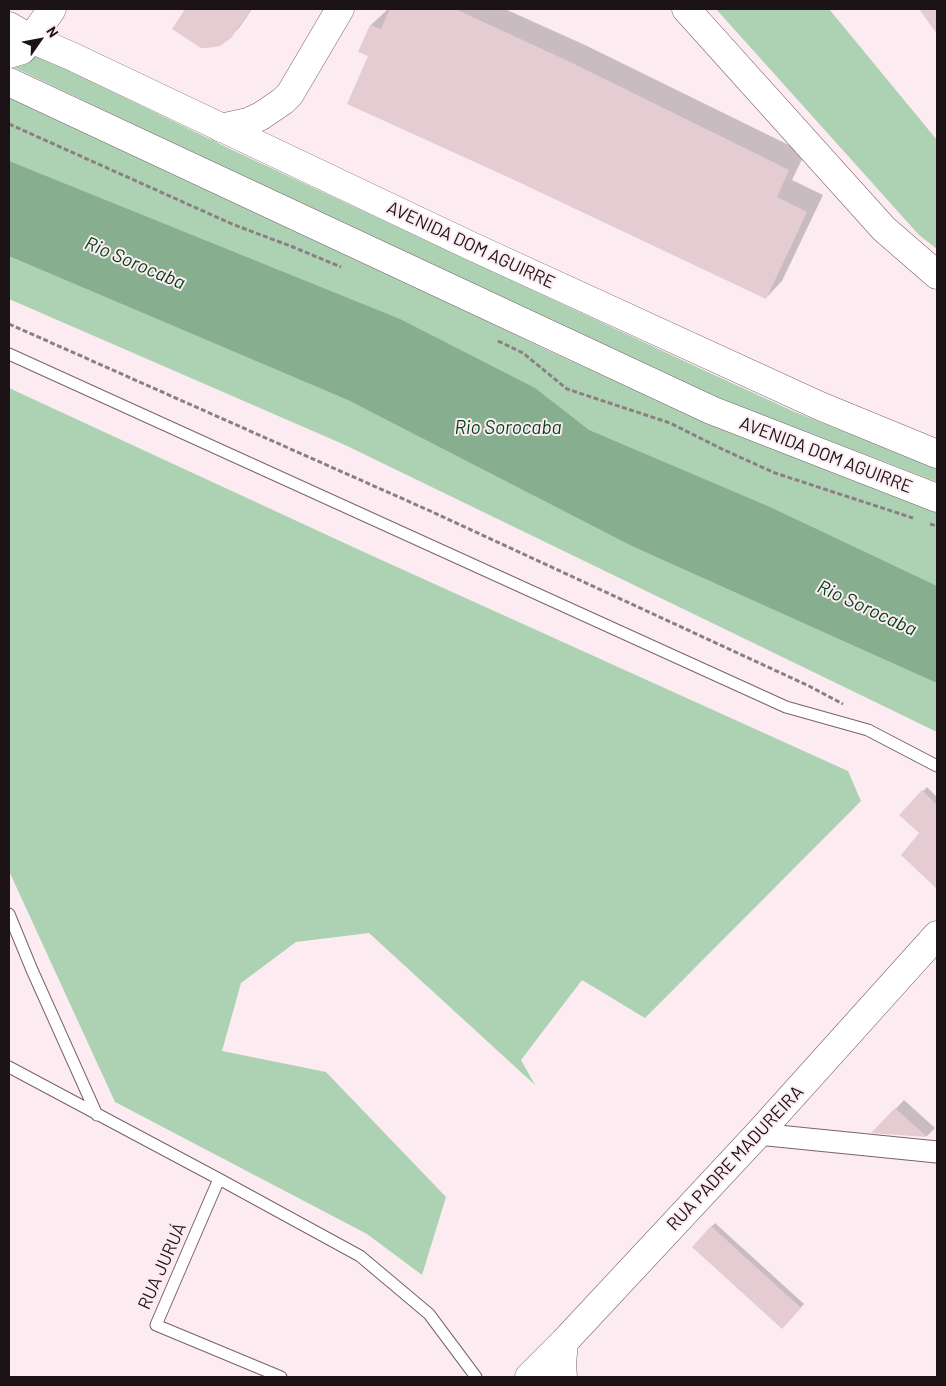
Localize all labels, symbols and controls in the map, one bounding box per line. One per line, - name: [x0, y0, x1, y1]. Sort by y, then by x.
- north arrow: [15, 15, 65, 65]
- text: N: [43, 23, 63, 40]
- street label: AVENIDA DOM AGUIRRE: [383, 197, 559, 293]
- water label: Rio Sorocaba: [81, 232, 189, 294]
- street label: AVENIDA DOM AGUIRRE: [737, 412, 915, 498]
- water label: Rio Sorocaba: [455, 417, 561, 439]
- water label: Rio Sorocaba: [814, 575, 920, 641]
- street label: RUA PADRE MADUREIRA: [662, 1081, 808, 1235]
- street label: RUA JURUÁ: [133, 1219, 191, 1313]

